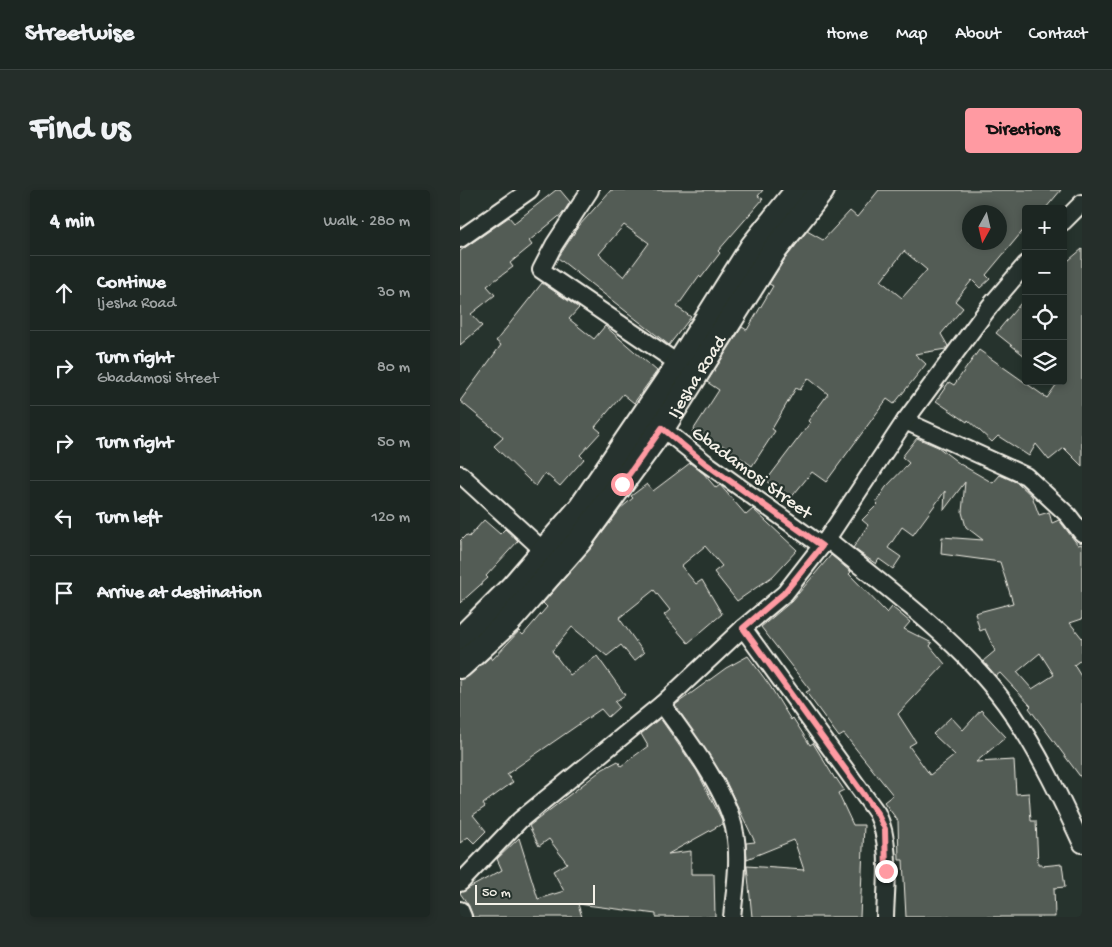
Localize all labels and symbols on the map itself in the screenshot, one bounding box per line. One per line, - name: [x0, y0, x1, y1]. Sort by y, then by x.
- north arrow: [962, 205, 1007, 250]
- street label: Ijesha Road: [663, 330, 734, 423]
- street label: Gbadamosi Street: [686, 422, 818, 527]
- route start: [611, 473, 634, 496]
- route end: [875, 860, 898, 883]
- scale bar: [475, 882, 595, 905]

